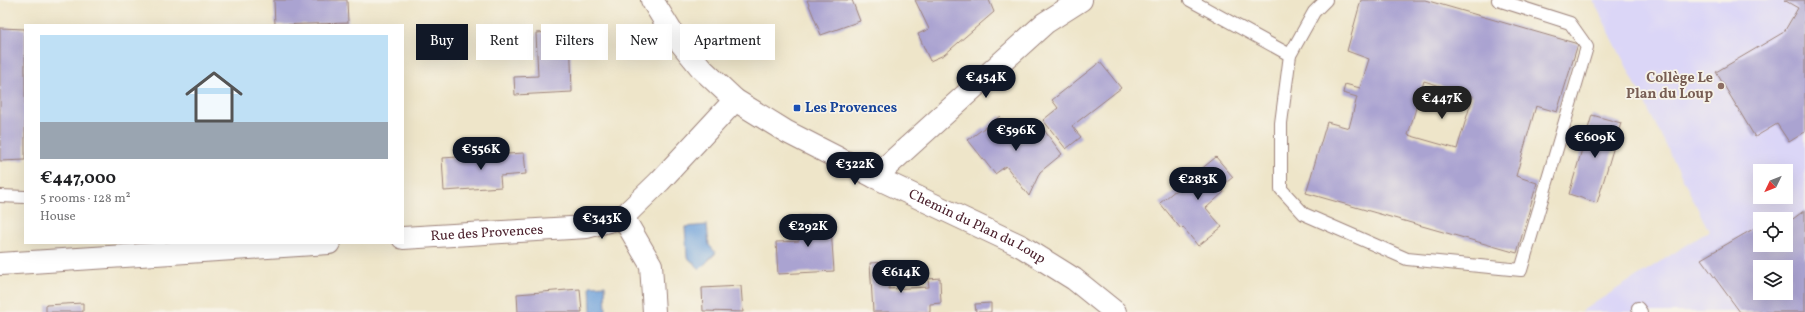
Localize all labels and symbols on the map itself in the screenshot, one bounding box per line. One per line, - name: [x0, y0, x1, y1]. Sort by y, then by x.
- pin: €454K: [958, 65, 1014, 99]
- place label: Collège Le Plan du Loup: [1626, 69, 1713, 104]
- marker: Collège Le Plan du Loup: [1716, 81, 1726, 91]
- pin: €447K: [1414, 86, 1470, 120]
- place label: Les Provences: [805, 99, 897, 118]
- marker: Les Provences: [792, 103, 802, 113]
- pin: €596K: [988, 118, 1044, 152]
- pin: €609K: [1567, 125, 1623, 159]
- pin: €556K: [453, 137, 509, 171]
- pin: €322K: [827, 152, 883, 186]
- north arrow: [1753, 164, 1793, 204]
- pin: €283K: [1170, 167, 1226, 201]
- street label: Chemin du Plan du Loup: [905, 185, 1049, 269]
- pin: €343K: [574, 206, 630, 240]
- pin: €292K: [780, 214, 836, 248]
- street label: Rue des Provences: [430, 220, 544, 246]
- pin: €614K: [873, 260, 929, 294]

